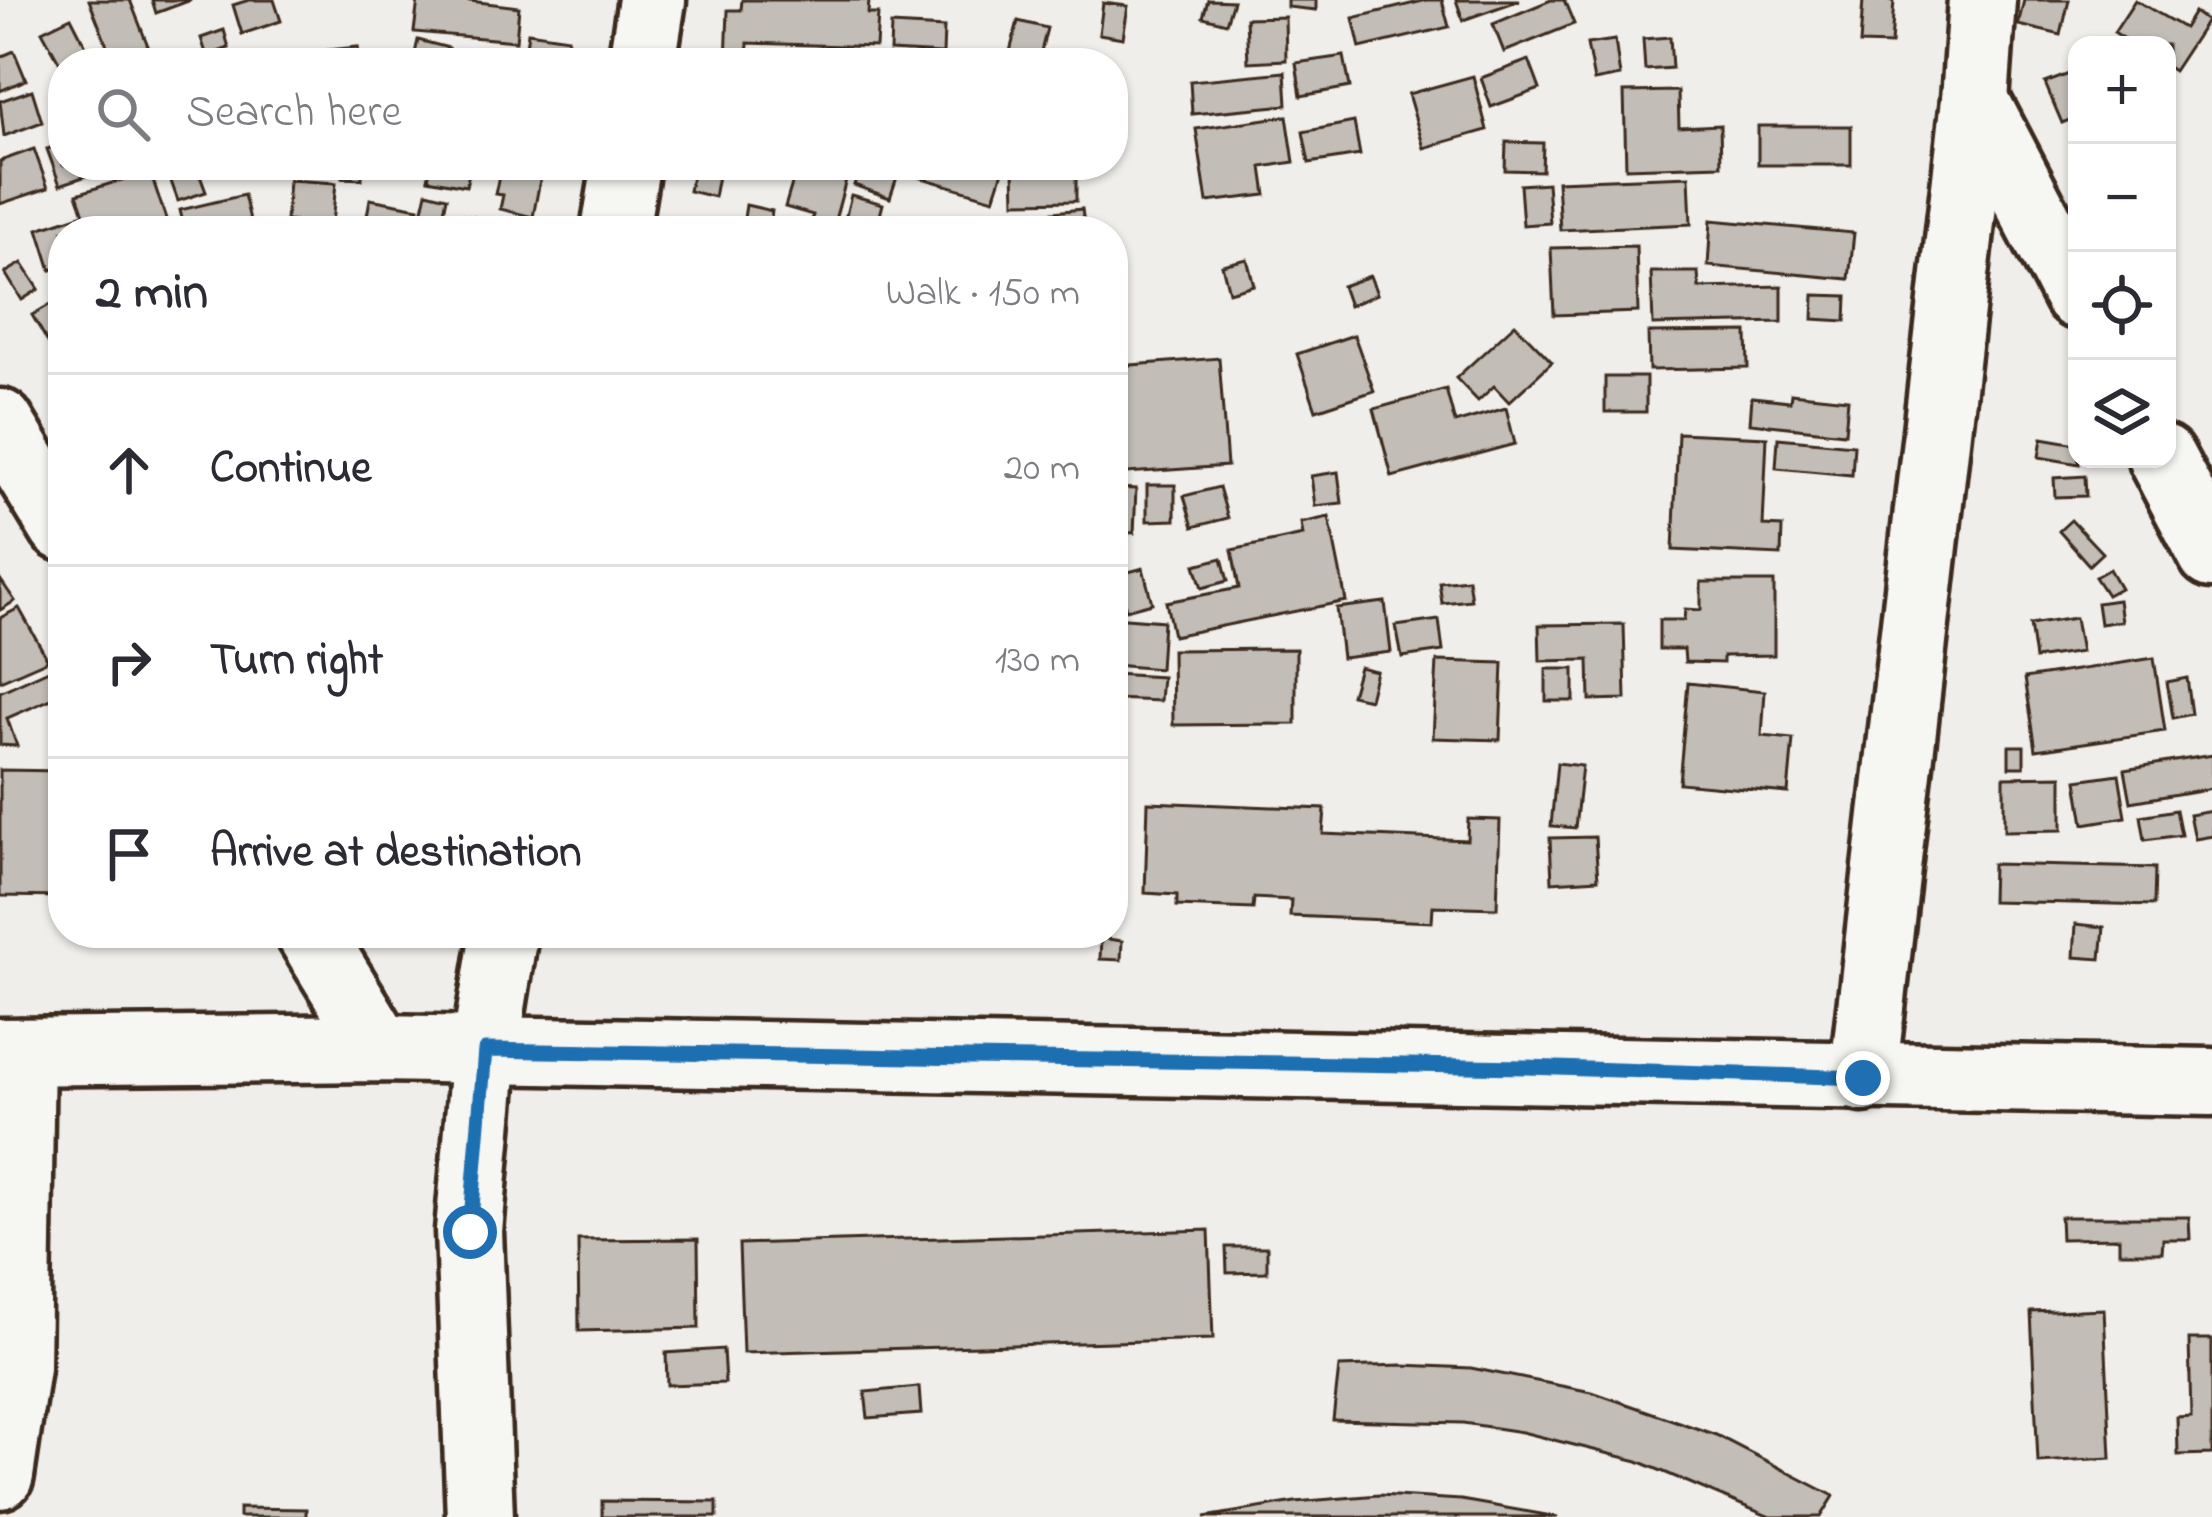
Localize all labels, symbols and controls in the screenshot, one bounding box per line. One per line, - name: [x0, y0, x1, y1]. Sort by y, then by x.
- map controls: [2068, 36, 2176, 468]
- button: +: [2068, 36, 2176, 144]
- search box: [48, 48, 1128, 180]
- icon: search: [90, 81, 156, 147]
- text: Search here: [186, 81, 402, 147]
- button: −: [2068, 144, 2176, 252]
- button: locate: [2068, 252, 2176, 360]
- text: 2 min: [96, 257, 208, 332]
- text: Walk · 150 m: [886, 266, 1080, 323]
- button: layers: [2068, 360, 2176, 468]
- icon: ahead: [96, 437, 162, 503]
- text: Continue: [210, 437, 371, 503]
- text: 20 m: [1004, 441, 1080, 498]
- icon: right: [96, 629, 162, 695]
- text: Turn right: [210, 629, 383, 695]
- text: 130 m: [995, 633, 1080, 690]
- icon: arrive: [96, 821, 162, 887]
- text: Arrive at destination: [210, 821, 581, 887]
- route end: [1836, 1051, 1890, 1105]
- route start: [443, 1205, 497, 1259]

